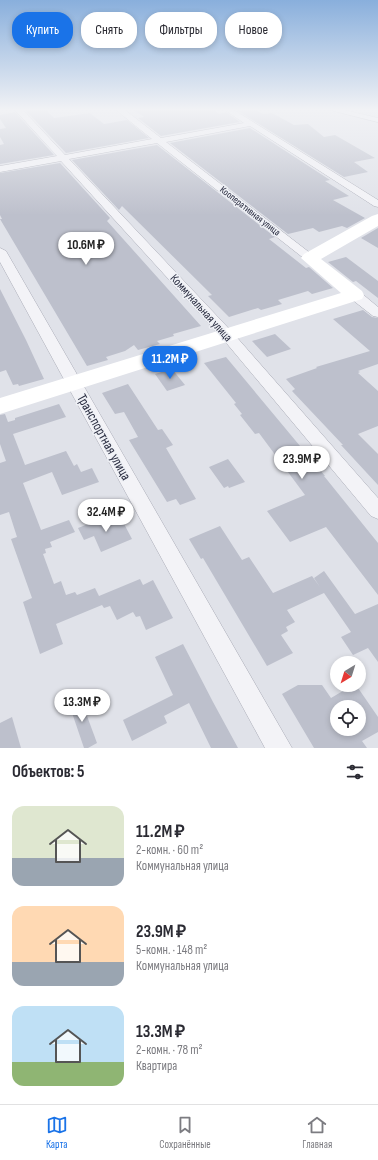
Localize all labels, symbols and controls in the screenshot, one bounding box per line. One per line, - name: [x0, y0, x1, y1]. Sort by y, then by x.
- chip: Купить: [12, 12, 73, 48]
- chip: Снять: [81, 12, 137, 48]
- chip: Фильтры: [145, 12, 217, 48]
- chip: Новое: [225, 12, 282, 48]
- street label: Кооперативная улица: [217, 184, 283, 238]
- pin: 10.6M ₽: [49, 232, 123, 266]
- text: 10.6M ₽: [67, 237, 105, 253]
- street label: Коммунальная улица: [167, 271, 235, 345]
- pin: 11.2M ₽: [133, 346, 207, 380]
- text: 11.2M ₽: [151, 351, 189, 367]
- street label: Транспортная улица: [73, 391, 135, 483]
- pin: 23.9M ₽: [265, 446, 339, 480]
- text: 23.9M ₽: [283, 451, 321, 467]
- pin: 32.4M ₽: [69, 499, 143, 533]
- text: 32.4M ₽: [87, 504, 125, 520]
- north arrow: [330, 656, 366, 692]
- map controls: [330, 656, 366, 736]
- pin: 13.3M ₽: [45, 689, 119, 723]
- text: 13.3M ₽: [63, 694, 101, 710]
- button: locate: [330, 700, 366, 736]
- icon: filters: [344, 761, 366, 783]
- text: Объектов: 5: [12, 762, 85, 782]
- icon: home: [44, 822, 92, 870]
- text: 11.2M ₽: [136, 822, 185, 842]
- text: 2-комн. · 60 m²: [136, 842, 203, 858]
- text: Коммунальная улица: [136, 858, 229, 874]
- icon: home: [44, 922, 92, 970]
- text: 23.9M ₽: [136, 922, 186, 942]
- text: 5-комн. · 148 m²: [136, 942, 207, 958]
- text: Коммунальная улица: [136, 958, 229, 974]
- icon: home: [44, 1022, 92, 1070]
- text: 13.3M ₽: [136, 1022, 185, 1042]
- text: 2-комн. · 78 m²: [136, 1042, 203, 1058]
- text: Квартира: [136, 1058, 177, 1074]
- tab: Карта: [46, 1114, 68, 1151]
- tab: Сохранённые: [159, 1114, 211, 1151]
- tab: Главная: [302, 1114, 332, 1151]

